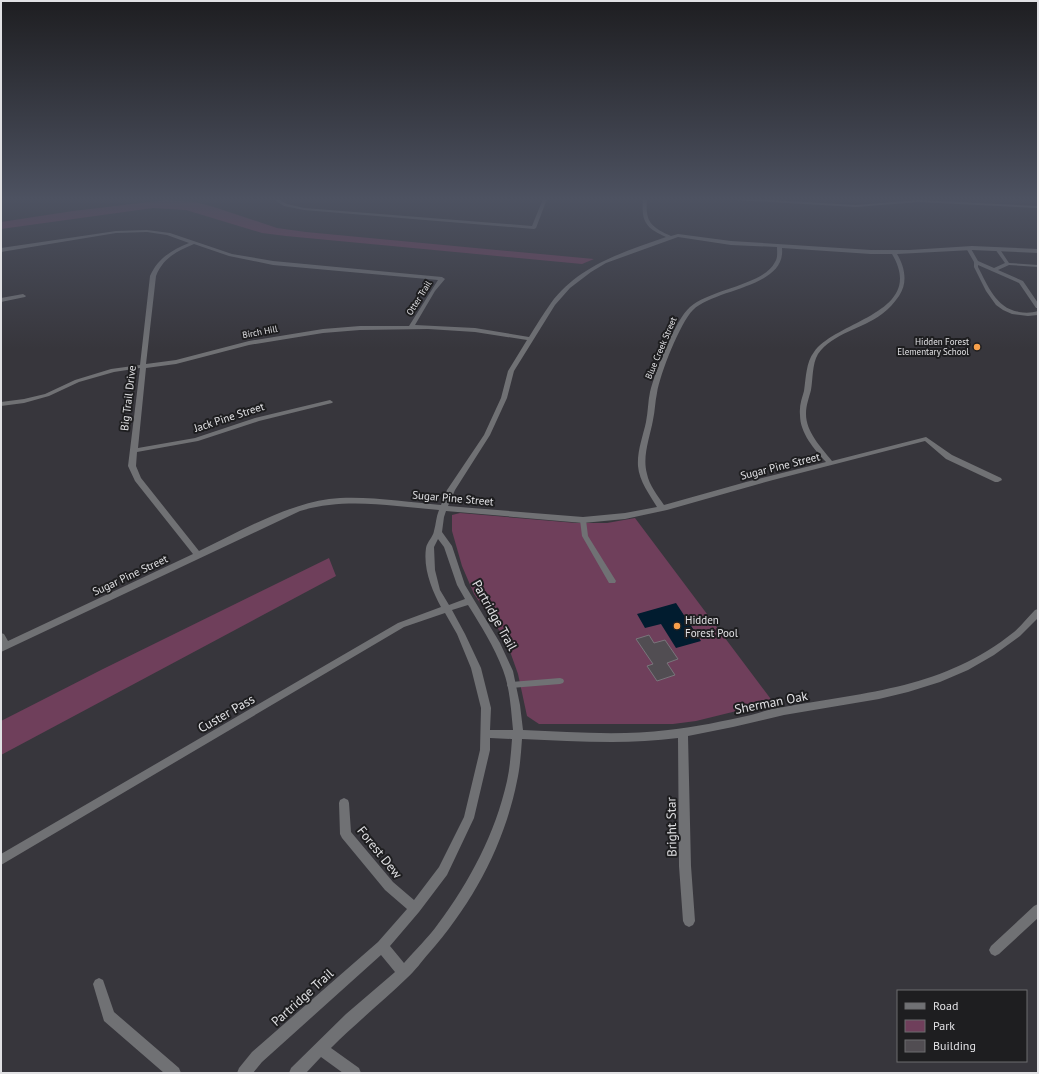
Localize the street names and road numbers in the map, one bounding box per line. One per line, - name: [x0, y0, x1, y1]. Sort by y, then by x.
- street label: Otter Trail: [404, 278, 434, 317]
- street label: Blue Creek Street: [643, 315, 679, 380]
- street label: Birch Hill: [241, 323, 279, 340]
- street label: Big Trail Drive: [117, 364, 139, 431]
- street label: Jack Pine Street: [191, 399, 266, 435]
- street label: Sugar Pine Street: [739, 449, 822, 483]
- street label: Sugar Pine Street: [412, 487, 494, 509]
- street label: Sugar Pine Street: [90, 551, 170, 599]
- street label: Partridge Trail: [468, 577, 521, 654]
- street label: Sherman Oak: [733, 687, 810, 718]
- street label: Custer Pass: [195, 690, 258, 736]
- street label: Bright Star: [662, 796, 681, 857]
- street label: Forest Dew: [353, 823, 406, 882]
- street label: Partridge Trail: [268, 965, 337, 1030]

